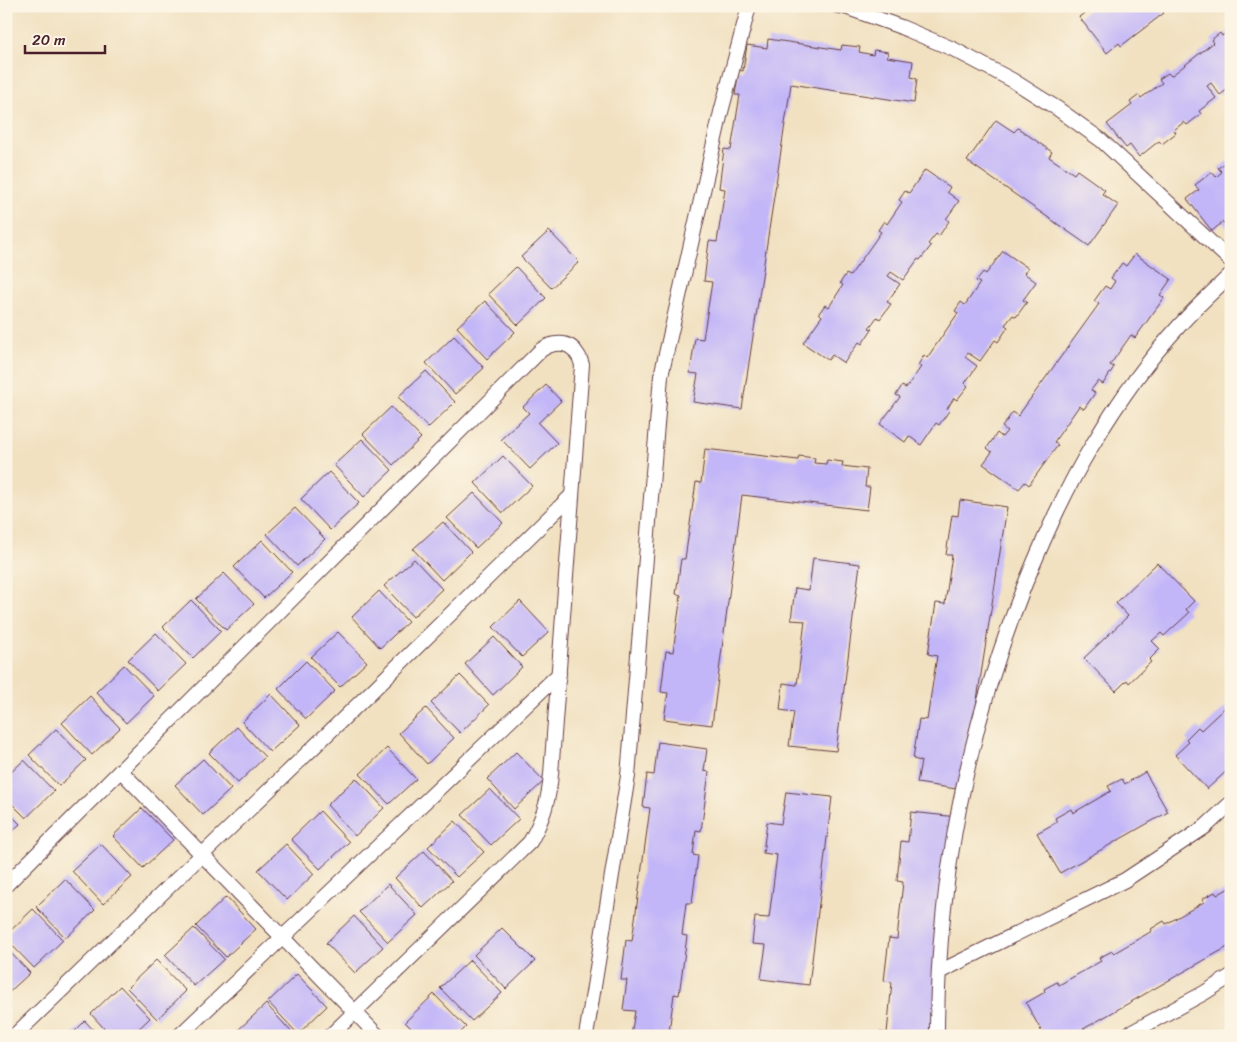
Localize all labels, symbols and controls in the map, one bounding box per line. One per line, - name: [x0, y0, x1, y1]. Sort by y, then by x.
- scale bar: [25, 22, 105, 54]
- text: 20 m: [32, 27, 66, 53]

